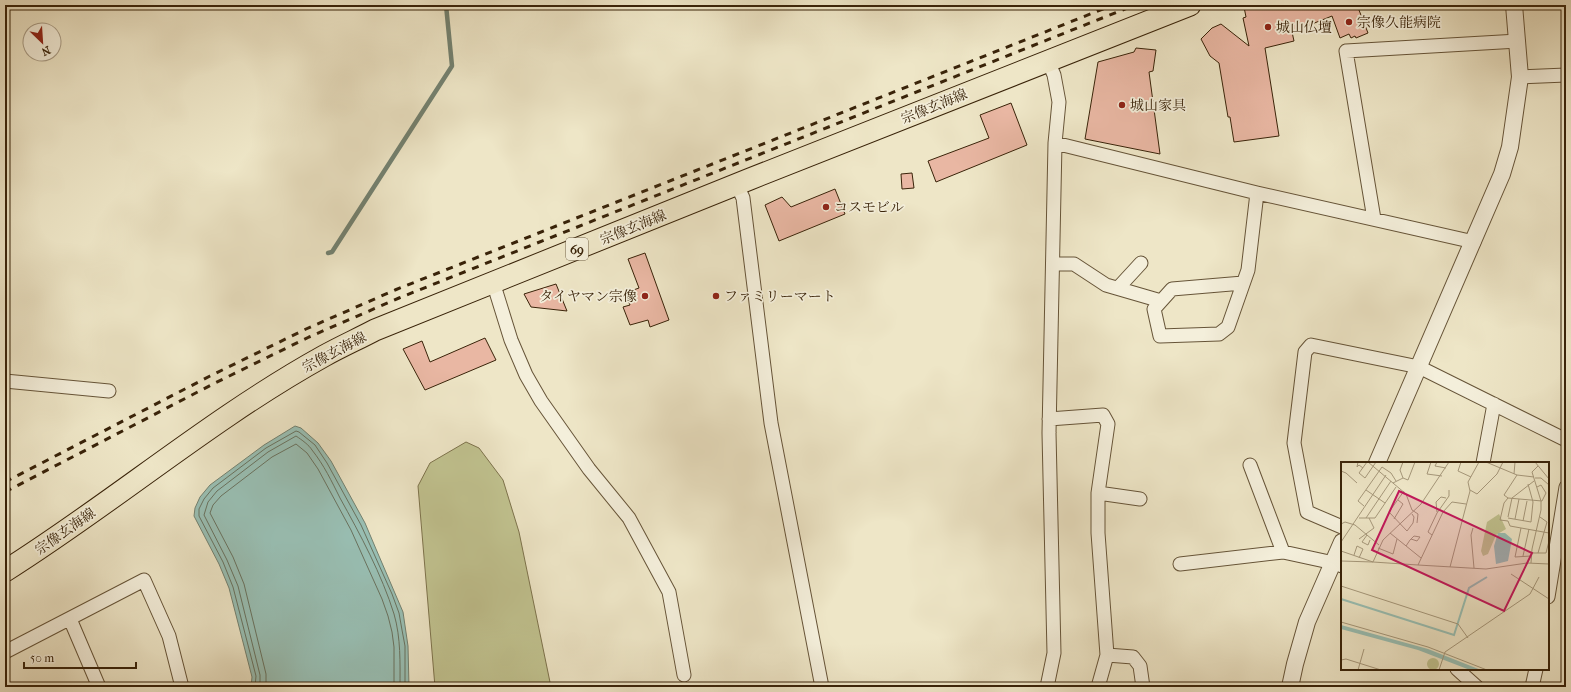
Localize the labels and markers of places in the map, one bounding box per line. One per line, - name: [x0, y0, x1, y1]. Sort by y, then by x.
- place label: 宗像久能病院: [1357, 14, 1441, 31]
- marker: 宗像久能病院: [1344, 17, 1354, 27]
- place label: 城山仏壇: [1276, 19, 1332, 36]
- marker: 城山仏壇: [1263, 22, 1273, 32]
- place label: 城山家具: [1130, 97, 1186, 114]
- marker: 城山家具: [1117, 100, 1127, 110]
- place label: コスモビル: [834, 199, 904, 216]
- marker: コスモビル: [821, 202, 831, 212]
- place label: タイヤマン宗像: [539, 288, 637, 305]
- place label: ファミリーマート: [724, 288, 836, 305]
- marker: タイヤマン宗像: [640, 291, 650, 301]
- marker: ファミリーマート: [711, 291, 721, 301]

